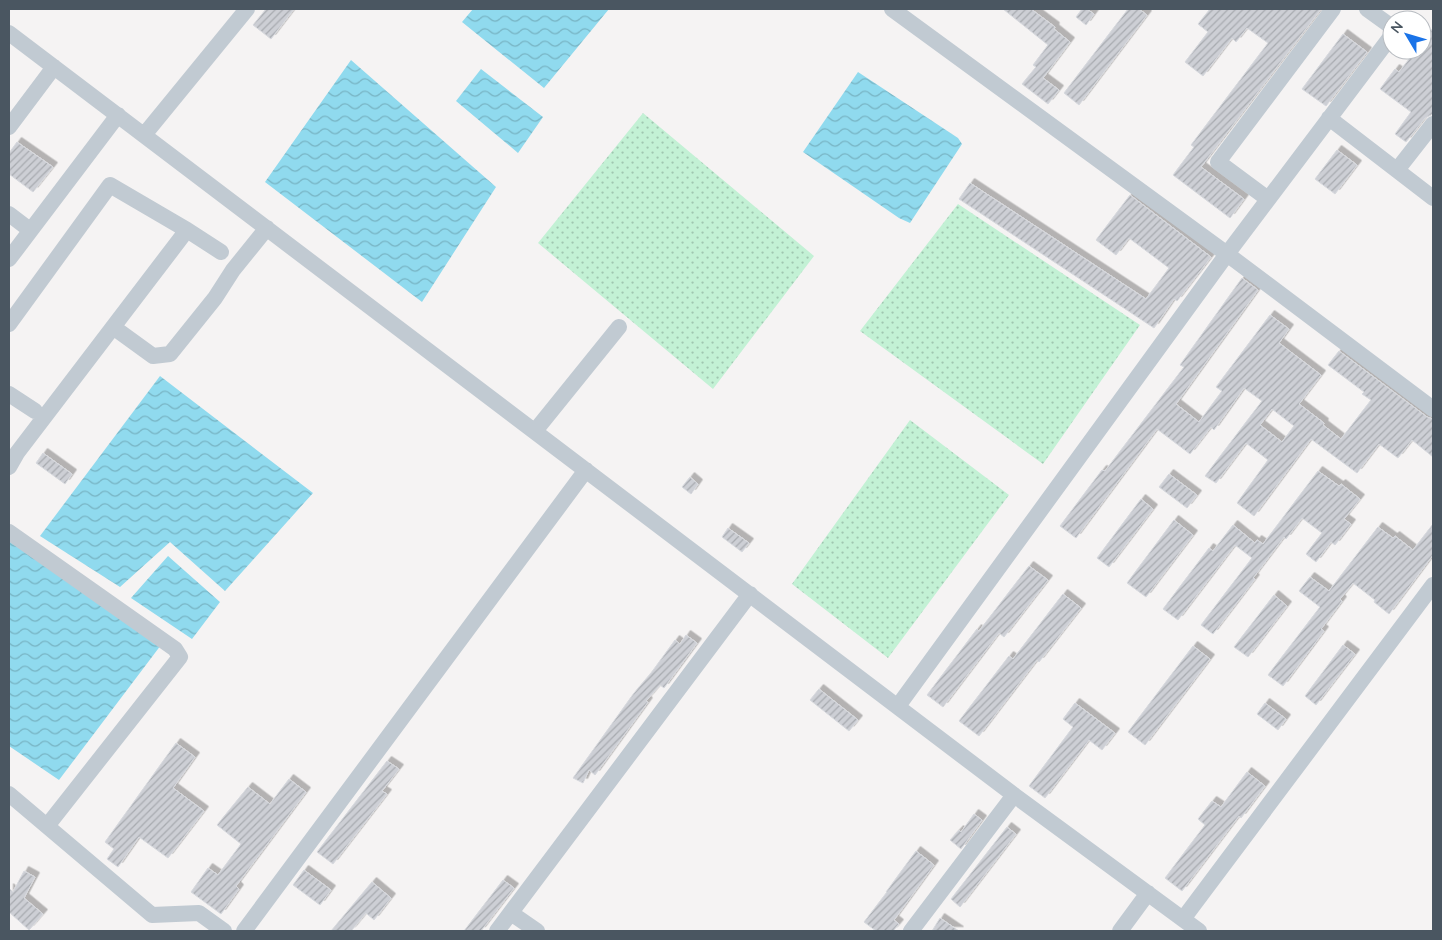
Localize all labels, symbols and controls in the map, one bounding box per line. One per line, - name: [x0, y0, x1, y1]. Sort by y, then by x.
- north arrow: [1382, 10, 1432, 60]
- text: N: [1386, 17, 1407, 37]

